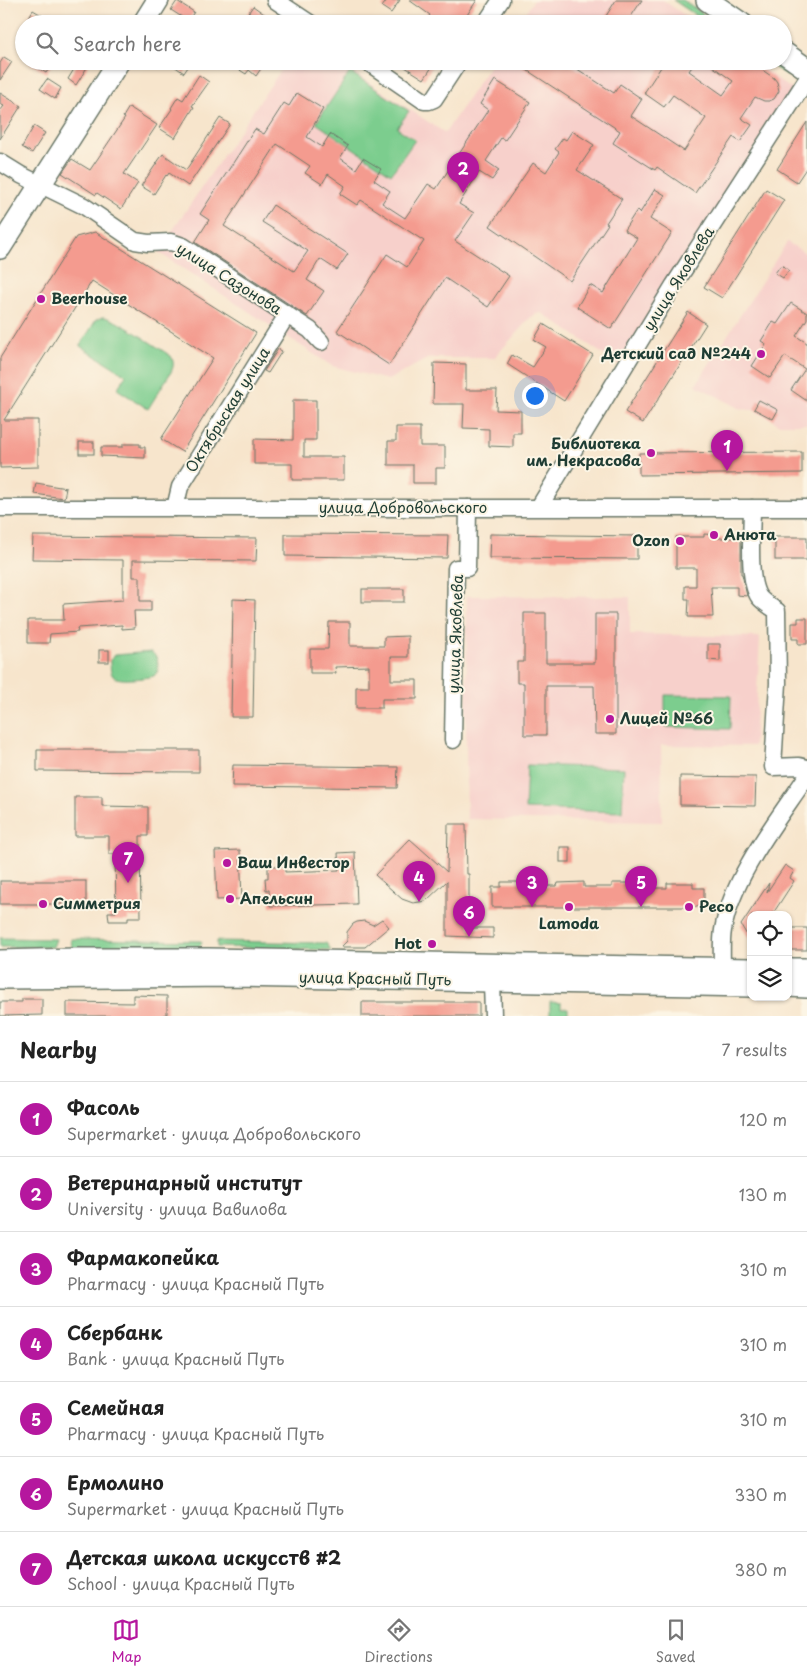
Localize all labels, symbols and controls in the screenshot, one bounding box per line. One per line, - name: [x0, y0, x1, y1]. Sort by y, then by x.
- search box: [15, 15, 792, 70]
- icon: search: [33, 29, 61, 57]
- text: Search here: [73, 29, 182, 57]
- pin: 2: [447, 152, 479, 193]
- street label: улица Яковлева: [636, 221, 719, 335]
- street label: улица Сазонова: [173, 236, 288, 320]
- place label: Beerhouse: [51, 286, 128, 309]
- marker: Beerhouse: [35, 293, 47, 305]
- street label: Октябрьская улица: [179, 341, 275, 476]
- place label: Детский сад №244: [601, 341, 751, 364]
- marker: Детский сад №244: [755, 348, 767, 360]
- your location: [522, 383, 548, 409]
- pin: 1: [711, 430, 743, 471]
- place label: Библиотека им. Некрасова: [526, 431, 641, 471]
- marker: Библиотека им. Некрасова: [645, 447, 657, 459]
- street label: улица Добровольского: [319, 495, 487, 518]
- place label: Анюта: [723, 522, 777, 545]
- place label: Ozon: [632, 528, 670, 551]
- marker: Анюта: [708, 529, 720, 541]
- marker: Ozon: [674, 535, 686, 547]
- street label: улица Яковлева: [441, 573, 468, 694]
- place label: Лицей №66: [620, 706, 713, 729]
- marker: Лицей №66: [604, 713, 616, 725]
- pin: 7: [112, 842, 144, 883]
- place label: Ваш Инвестор: [237, 850, 350, 873]
- marker: Ваш Инвестор: [221, 857, 233, 869]
- pin: 4: [403, 861, 435, 902]
- pin: 3: [516, 866, 548, 907]
- pin: 5: [625, 866, 657, 907]
- place label: Апельсин: [240, 886, 313, 909]
- place label: Симметрия: [53, 891, 141, 914]
- marker: Апельсин: [224, 893, 236, 905]
- place label: Ресо: [699, 894, 734, 917]
- pin: 6: [453, 896, 485, 937]
- marker: Симметрия: [37, 898, 49, 910]
- marker: Lamoda: [563, 901, 575, 913]
- marker: Ресо: [683, 901, 695, 913]
- place label: Lamoda: [539, 911, 600, 934]
- map controls: [747, 911, 792, 1001]
- button: locate: [747, 911, 792, 956]
- place label: Hot: [394, 931, 422, 954]
- marker: Hot: [426, 938, 438, 950]
- button: layers: [747, 956, 792, 1001]
- street label: улица Красный Путь: [299, 965, 452, 990]
- text: Nearby: [20, 1033, 97, 1065]
- text: 7 results: [722, 1037, 787, 1061]
- text: Фасоль: [67, 1093, 140, 1121]
- text: 1: [32, 1107, 40, 1131]
- text: 120 m: [740, 1107, 787, 1131]
- text: Supermarket · улица Добровольского: [67, 1121, 361, 1145]
- text: Ветеринарный институт: [67, 1168, 302, 1196]
- text: 2: [30, 1182, 42, 1206]
- text: 130 m: [739, 1182, 787, 1206]
- text: University · улица Вавилова: [67, 1196, 287, 1220]
- text: Фармакопейка: [67, 1243, 219, 1271]
- text: 3: [31, 1257, 41, 1281]
- text: 310 m: [739, 1257, 787, 1281]
- text: Pharmacy · улица Красный Путь: [67, 1271, 324, 1295]
- text: Сбербанк: [67, 1318, 162, 1346]
- text: 4: [31, 1332, 41, 1356]
- text: 310 m: [739, 1332, 787, 1356]
- text: Bank · улица Красный Путь: [67, 1346, 284, 1370]
- text: Семейная: [67, 1393, 165, 1421]
- text: 5: [31, 1407, 41, 1431]
- text: 310 m: [739, 1407, 787, 1431]
- text: Pharmacy · улица Красный Путь: [67, 1421, 324, 1445]
- text: Ермолино: [67, 1468, 164, 1496]
- text: 6: [30, 1482, 42, 1506]
- text: 330 m: [734, 1482, 787, 1506]
- text: Supermarket · улица Красный Путь: [67, 1496, 344, 1520]
- text: Детская школа искусств #2: [67, 1543, 341, 1571]
- text: 7: [31, 1557, 41, 1581]
- text: 380 m: [735, 1557, 787, 1581]
- text: School · улица Красный Путь: [67, 1571, 295, 1595]
- tab: Map: [112, 1616, 141, 1667]
- tab: Directions: [365, 1616, 433, 1667]
- tab: Saved: [656, 1616, 695, 1667]

